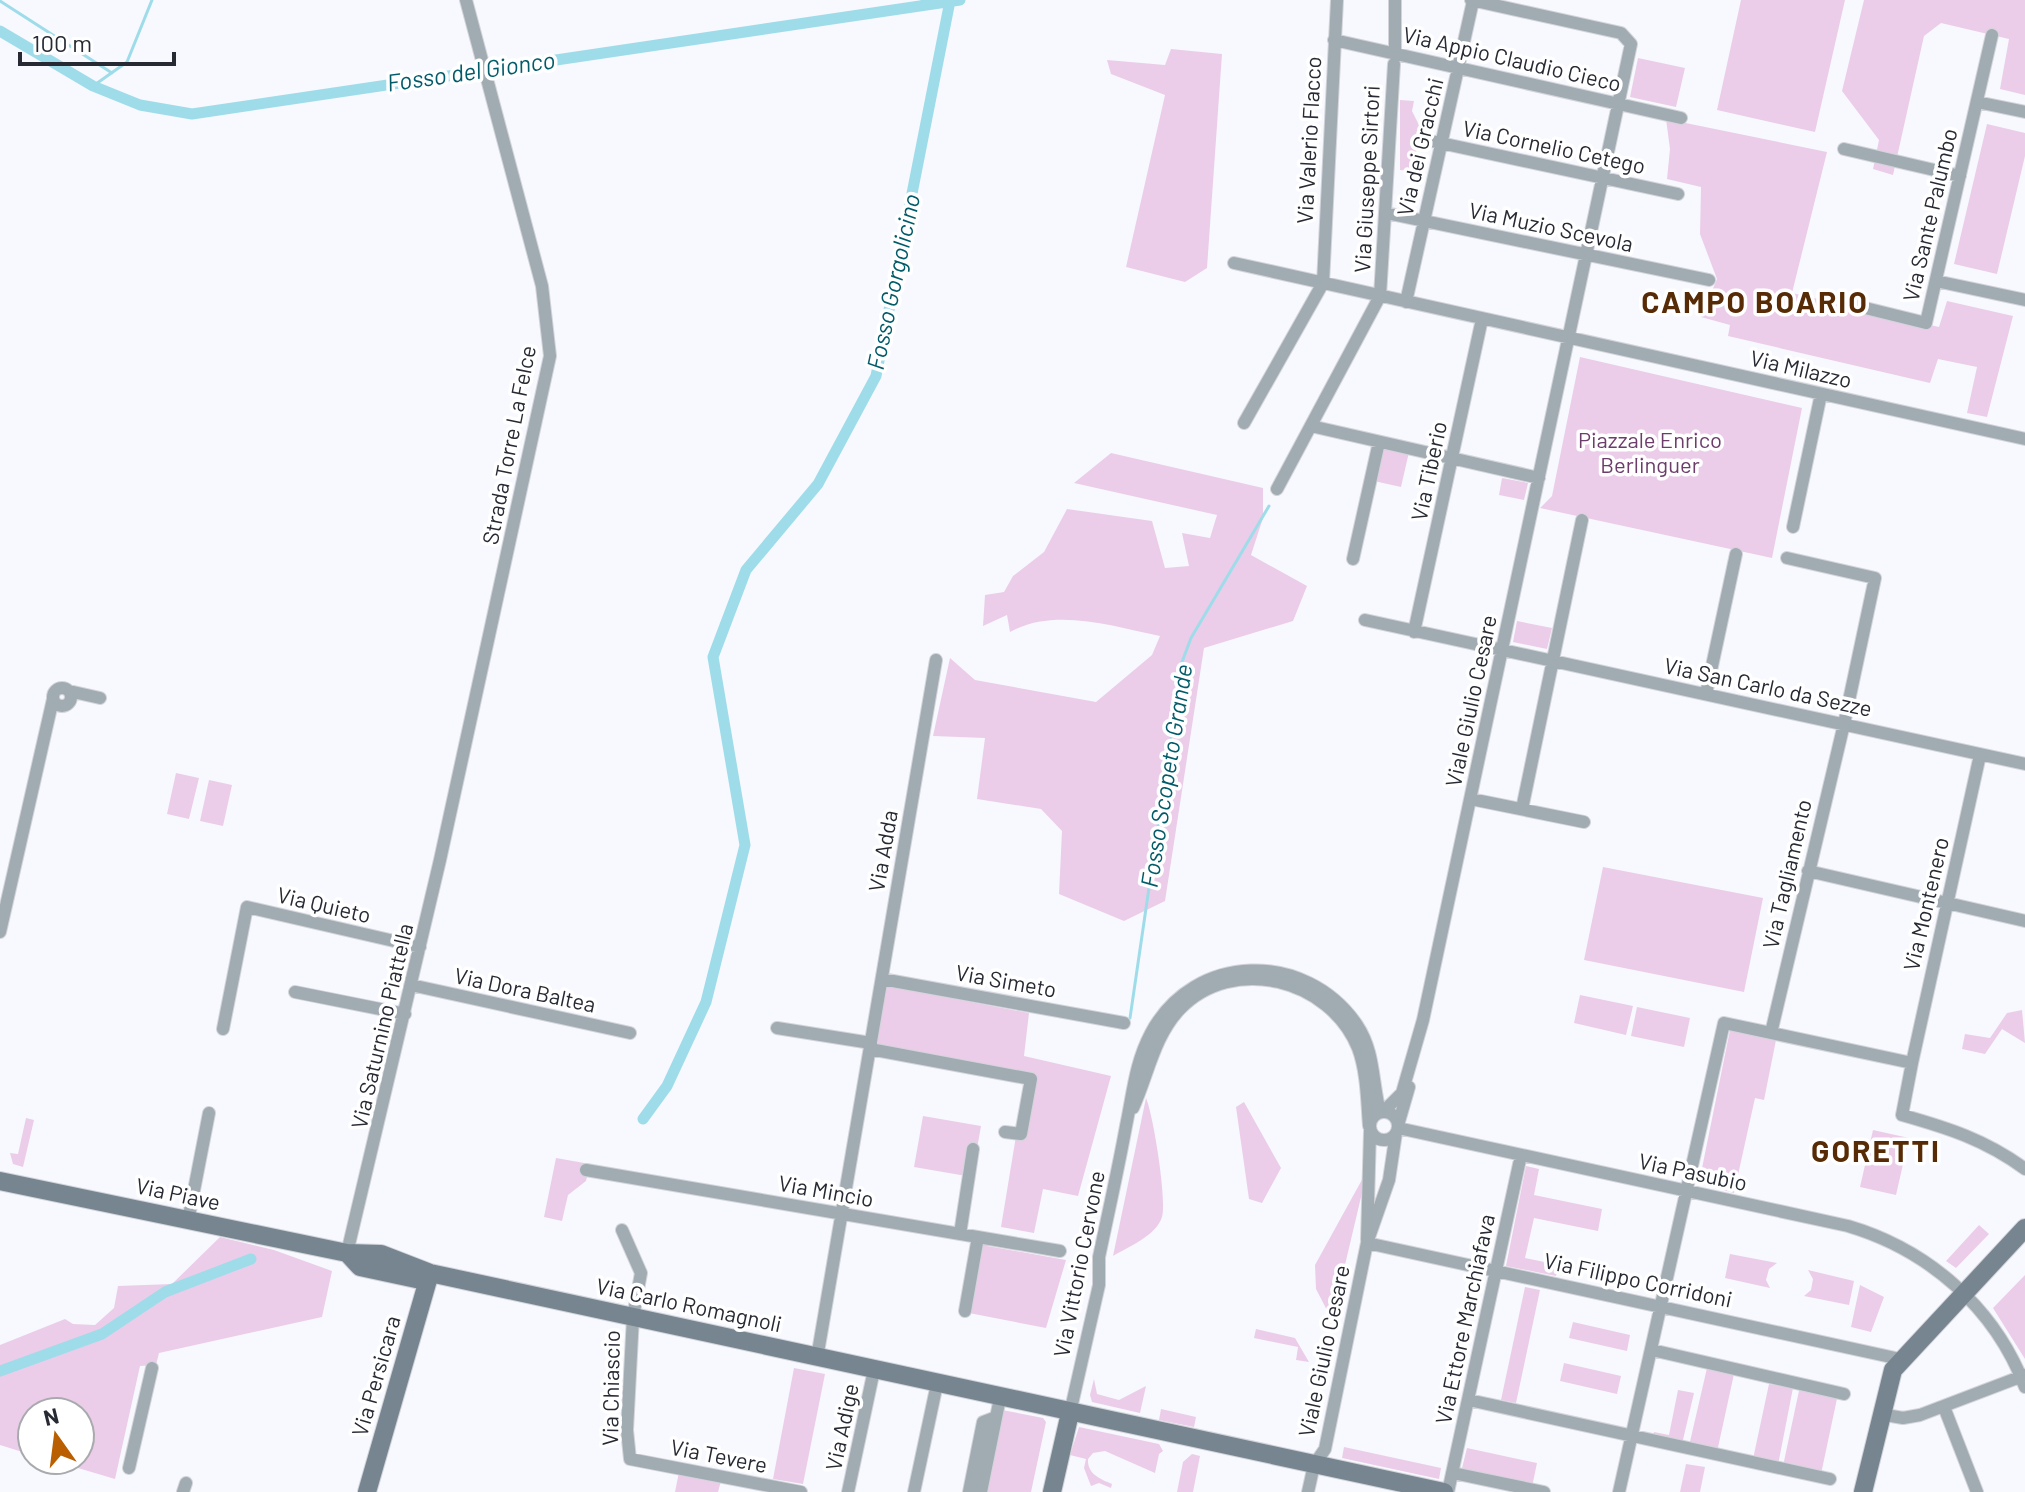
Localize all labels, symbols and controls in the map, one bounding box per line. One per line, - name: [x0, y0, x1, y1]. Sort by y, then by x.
- scale bar: [20, 16, 174, 66]
- street label: Via Appio Claudio Cieco: [1400, 20, 1624, 96]
- text: 100 m: [32, 28, 92, 57]
- water label: Fosso del Gionco: [385, 44, 557, 97]
- street label: Via Valerio Flacco: [1291, 56, 1325, 224]
- street label: Via dei Gracchi: [1391, 75, 1448, 218]
- street label: Via Giuseppe Sirtori: [1348, 85, 1384, 273]
- street label: Via Cornelio Cetego: [1460, 114, 1648, 178]
- street label: Via Sante Palumbo: [1896, 126, 1962, 304]
- water label: Fosso Gorgolicino: [860, 191, 925, 372]
- street label: Via Muzio Scevola: [1467, 196, 1636, 256]
- district label: CAMPO BOARIO: [1641, 283, 1869, 319]
- street label: Strada Torre La Felce: [476, 343, 540, 547]
- street label: Via Milazzo: [1748, 344, 1855, 392]
- street label: Via Tiberio: [1405, 419, 1451, 523]
- park label: Piazzale Enrico Berlinguer: [1578, 426, 1722, 477]
- street label: Viale Giulio Cesare: [1439, 612, 1501, 789]
- street label: Via San Carlo da Sezze: [1662, 651, 1875, 721]
- water label: Fosso Scopeto Grande: [1134, 662, 1197, 890]
- street label: Via Tagliamento: [1756, 796, 1816, 951]
- street label: Via Adda: [862, 808, 902, 894]
- street label: Via Montenero: [1897, 834, 1953, 973]
- street label: Via Quieto: [275, 881, 374, 927]
- street label: Via Saturnino Piattella: [345, 920, 417, 1131]
- street label: Via Simeto: [954, 958, 1059, 1002]
- street label: Via Dora Baltea: [452, 961, 598, 1017]
- district label: GORETTI: [1811, 1132, 1941, 1168]
- street label: Via Pasubio: [1637, 1147, 1750, 1195]
- street label: Via Vittorio Cervone: [1047, 1168, 1109, 1359]
- street label: Via Mincio: [776, 1169, 876, 1211]
- street label: Via Piave: [134, 1171, 223, 1215]
- street label: Via Ettore Marchiafava: [1429, 1211, 1499, 1426]
- street label: Via Filippo Corridoni: [1542, 1246, 1735, 1312]
- street label: Viale Giulio Cesare: [1292, 1262, 1354, 1439]
- street label: Via Carlo Romagnoli: [594, 1272, 784, 1336]
- street label: Via Persicara: [345, 1312, 405, 1439]
- street label: Via Chiascio: [596, 1330, 624, 1446]
- street label: Via Adige: [819, 1381, 863, 1473]
- north arrow: [16, 1396, 96, 1476]
- text: N: [41, 1401, 61, 1430]
- street label: Via Tevere: [669, 1433, 770, 1477]

